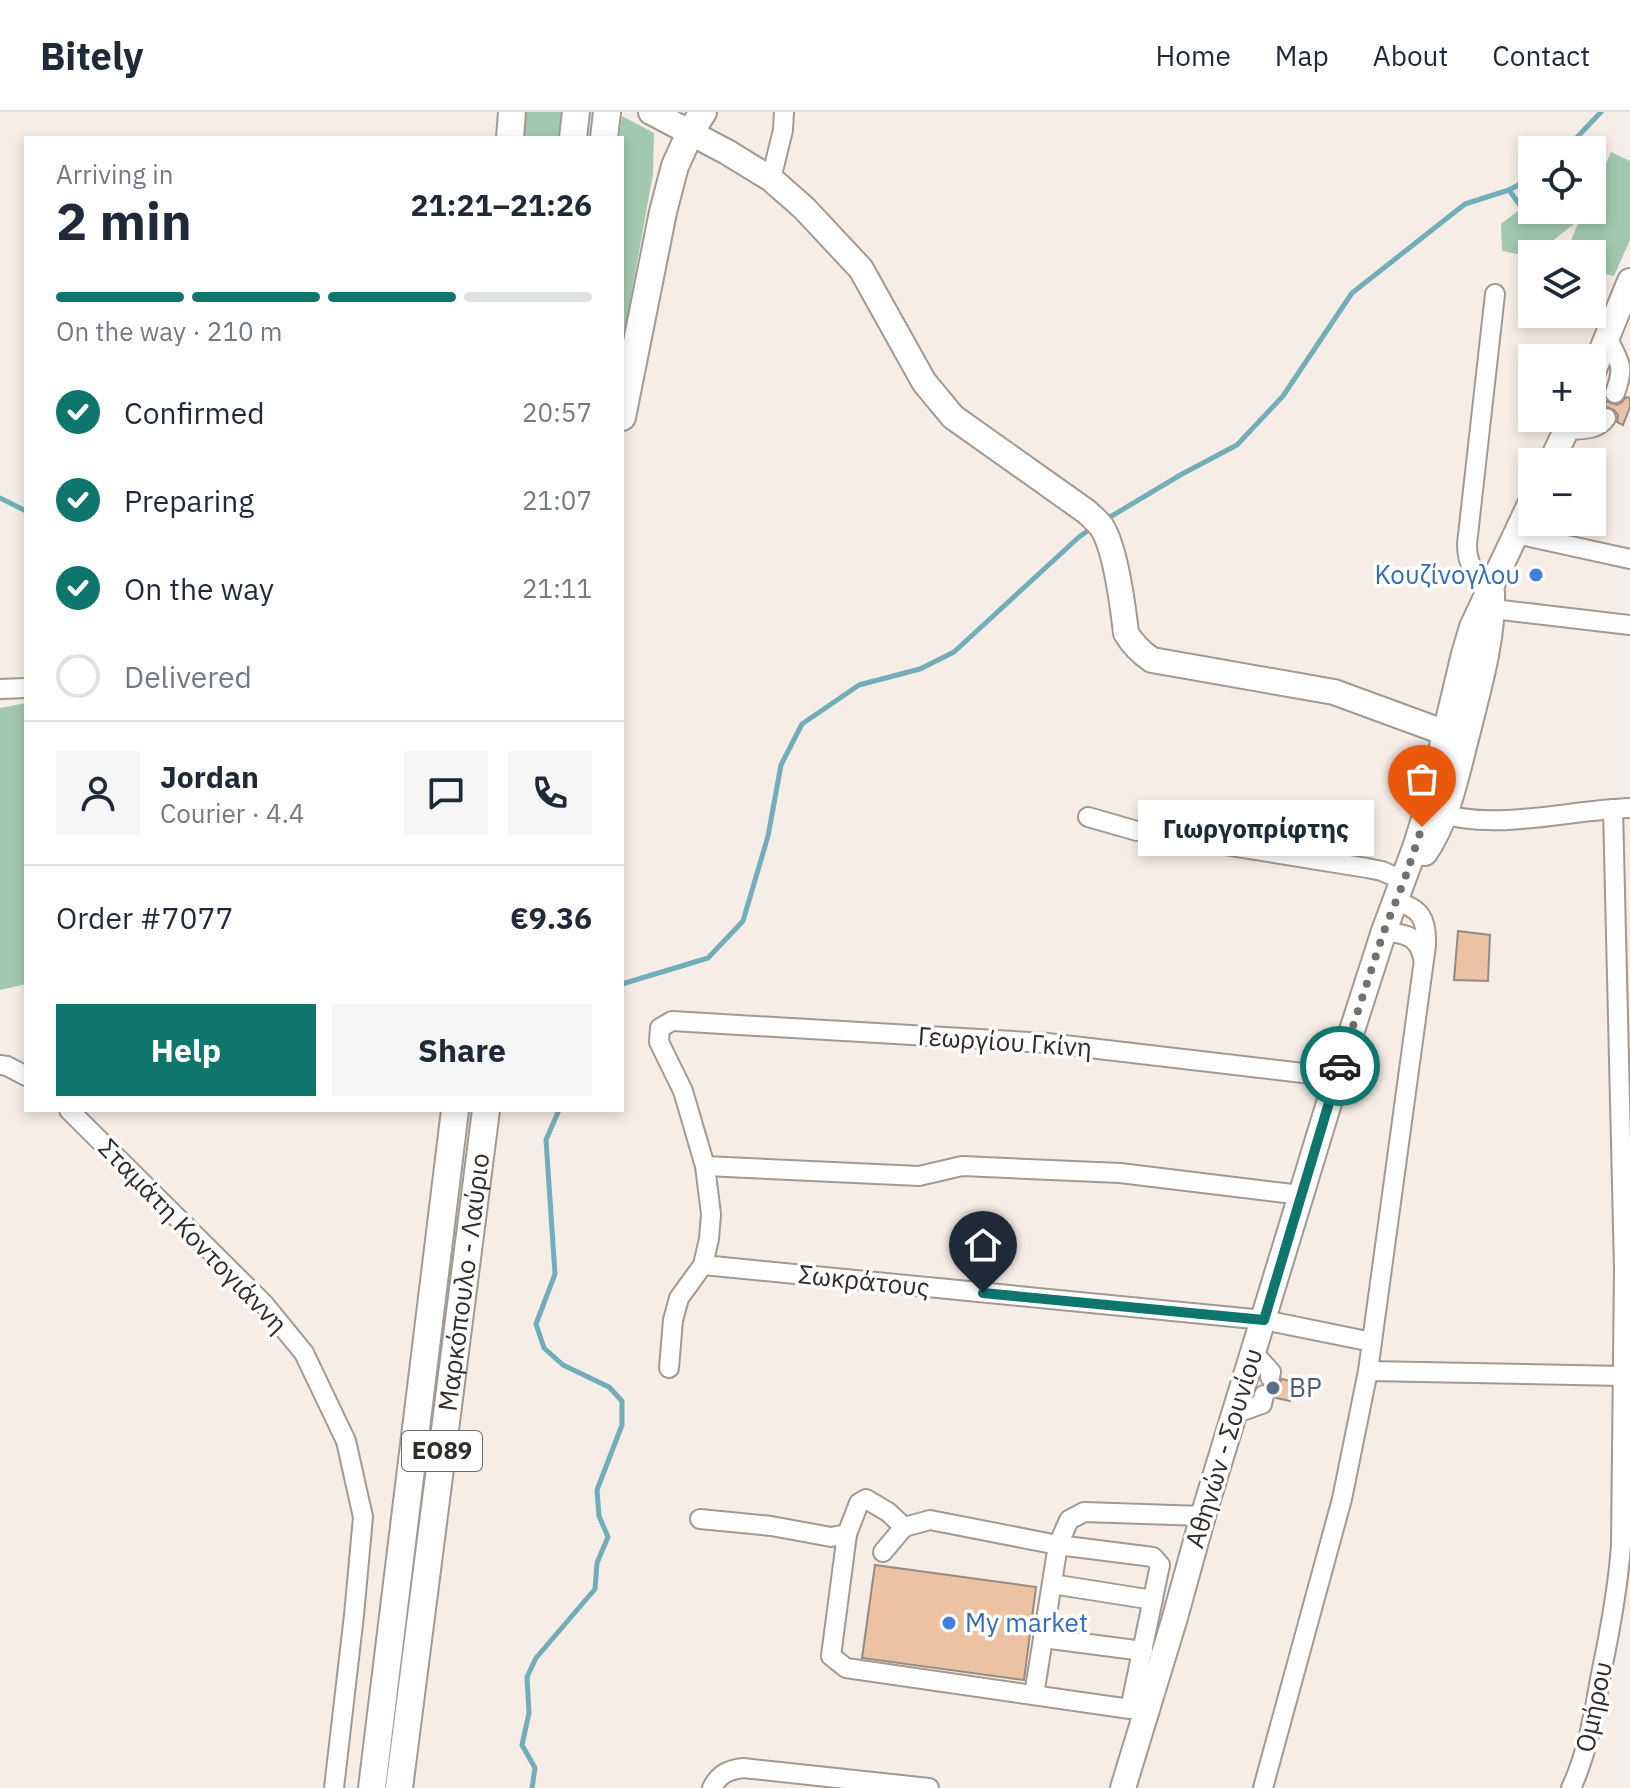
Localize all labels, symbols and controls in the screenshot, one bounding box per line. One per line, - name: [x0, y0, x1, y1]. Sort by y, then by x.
- text: Bitely: [40, 31, 144, 80]
- text: Home: [1155, 37, 1231, 74]
- text: Map: [1275, 37, 1329, 74]
- text: About: [1373, 37, 1448, 74]
- text: Contact: [1492, 37, 1590, 74]
- map controls: [1518, 136, 1606, 536]
- button: locate: [1518, 136, 1606, 224]
- text: Arriving in: [56, 157, 173, 191]
- text: 21:21–21:26: [411, 185, 592, 224]
- text: 2 min: [56, 187, 192, 254]
- button: layers: [1518, 240, 1606, 328]
- text: On the way · 210 m: [56, 314, 282, 348]
- button: +: [1518, 344, 1606, 432]
- icon: check: [56, 390, 100, 434]
- text: Confirmed: [124, 393, 265, 432]
- text: 20:57: [522, 395, 592, 429]
- button: −: [1518, 448, 1606, 536]
- icon: check: [56, 478, 100, 522]
- text: Preparing: [124, 481, 254, 520]
- text: 21:07: [522, 483, 592, 517]
- place label: Κουζίνογλου: [1375, 557, 1520, 591]
- icon: check: [56, 566, 100, 610]
- marker: Κουζίνογλου: [1527, 566, 1545, 584]
- text: On the way: [124, 569, 274, 608]
- text: 21:11: [522, 571, 592, 605]
- text: Delivered: [124, 657, 252, 696]
- pin: [1388, 745, 1456, 827]
- button: person: [56, 751, 140, 835]
- button: chat: [404, 751, 488, 835]
- button: phone: [508, 751, 592, 835]
- text: Jordan: [160, 757, 259, 796]
- icon: bag: [1400, 757, 1444, 801]
- text: Courier · 4.4: [160, 796, 304, 830]
- callout: Γιωργοπρίφτης: [1138, 799, 1374, 855]
- text: Γιωργοπρίφτης: [1163, 811, 1349, 845]
- text: Order #7077: [56, 898, 233, 937]
- text: €9.36: [510, 898, 592, 937]
- button: Help: [56, 1004, 316, 1096]
- button: Share: [332, 1004, 592, 1096]
- street label: Γεωργίου Γκίνη: [917, 1018, 1093, 1064]
- courier: [1300, 1026, 1380, 1106]
- icon: car: [1318, 1044, 1362, 1088]
- street label: Σταμάτη Κοντογιάννη: [92, 1131, 296, 1340]
- street label: Μαρκόπουλο - Λαύριο: [430, 1151, 496, 1413]
- pin: [949, 1211, 1017, 1293]
- icon: home: [961, 1223, 1005, 1267]
- street label: Σωκράτους: [797, 1256, 931, 1304]
- street label: Αθηνών - Σουνίου: [1177, 1344, 1270, 1552]
- place label: BP: [1289, 1370, 1322, 1404]
- marker: BP: [1264, 1379, 1282, 1397]
- road number: ΕΟ89: [402, 1431, 482, 1471]
- place label: My market: [965, 1605, 1088, 1639]
- marker: My market: [940, 1614, 958, 1632]
- street label: Ομήρου: [1567, 1658, 1619, 1755]

